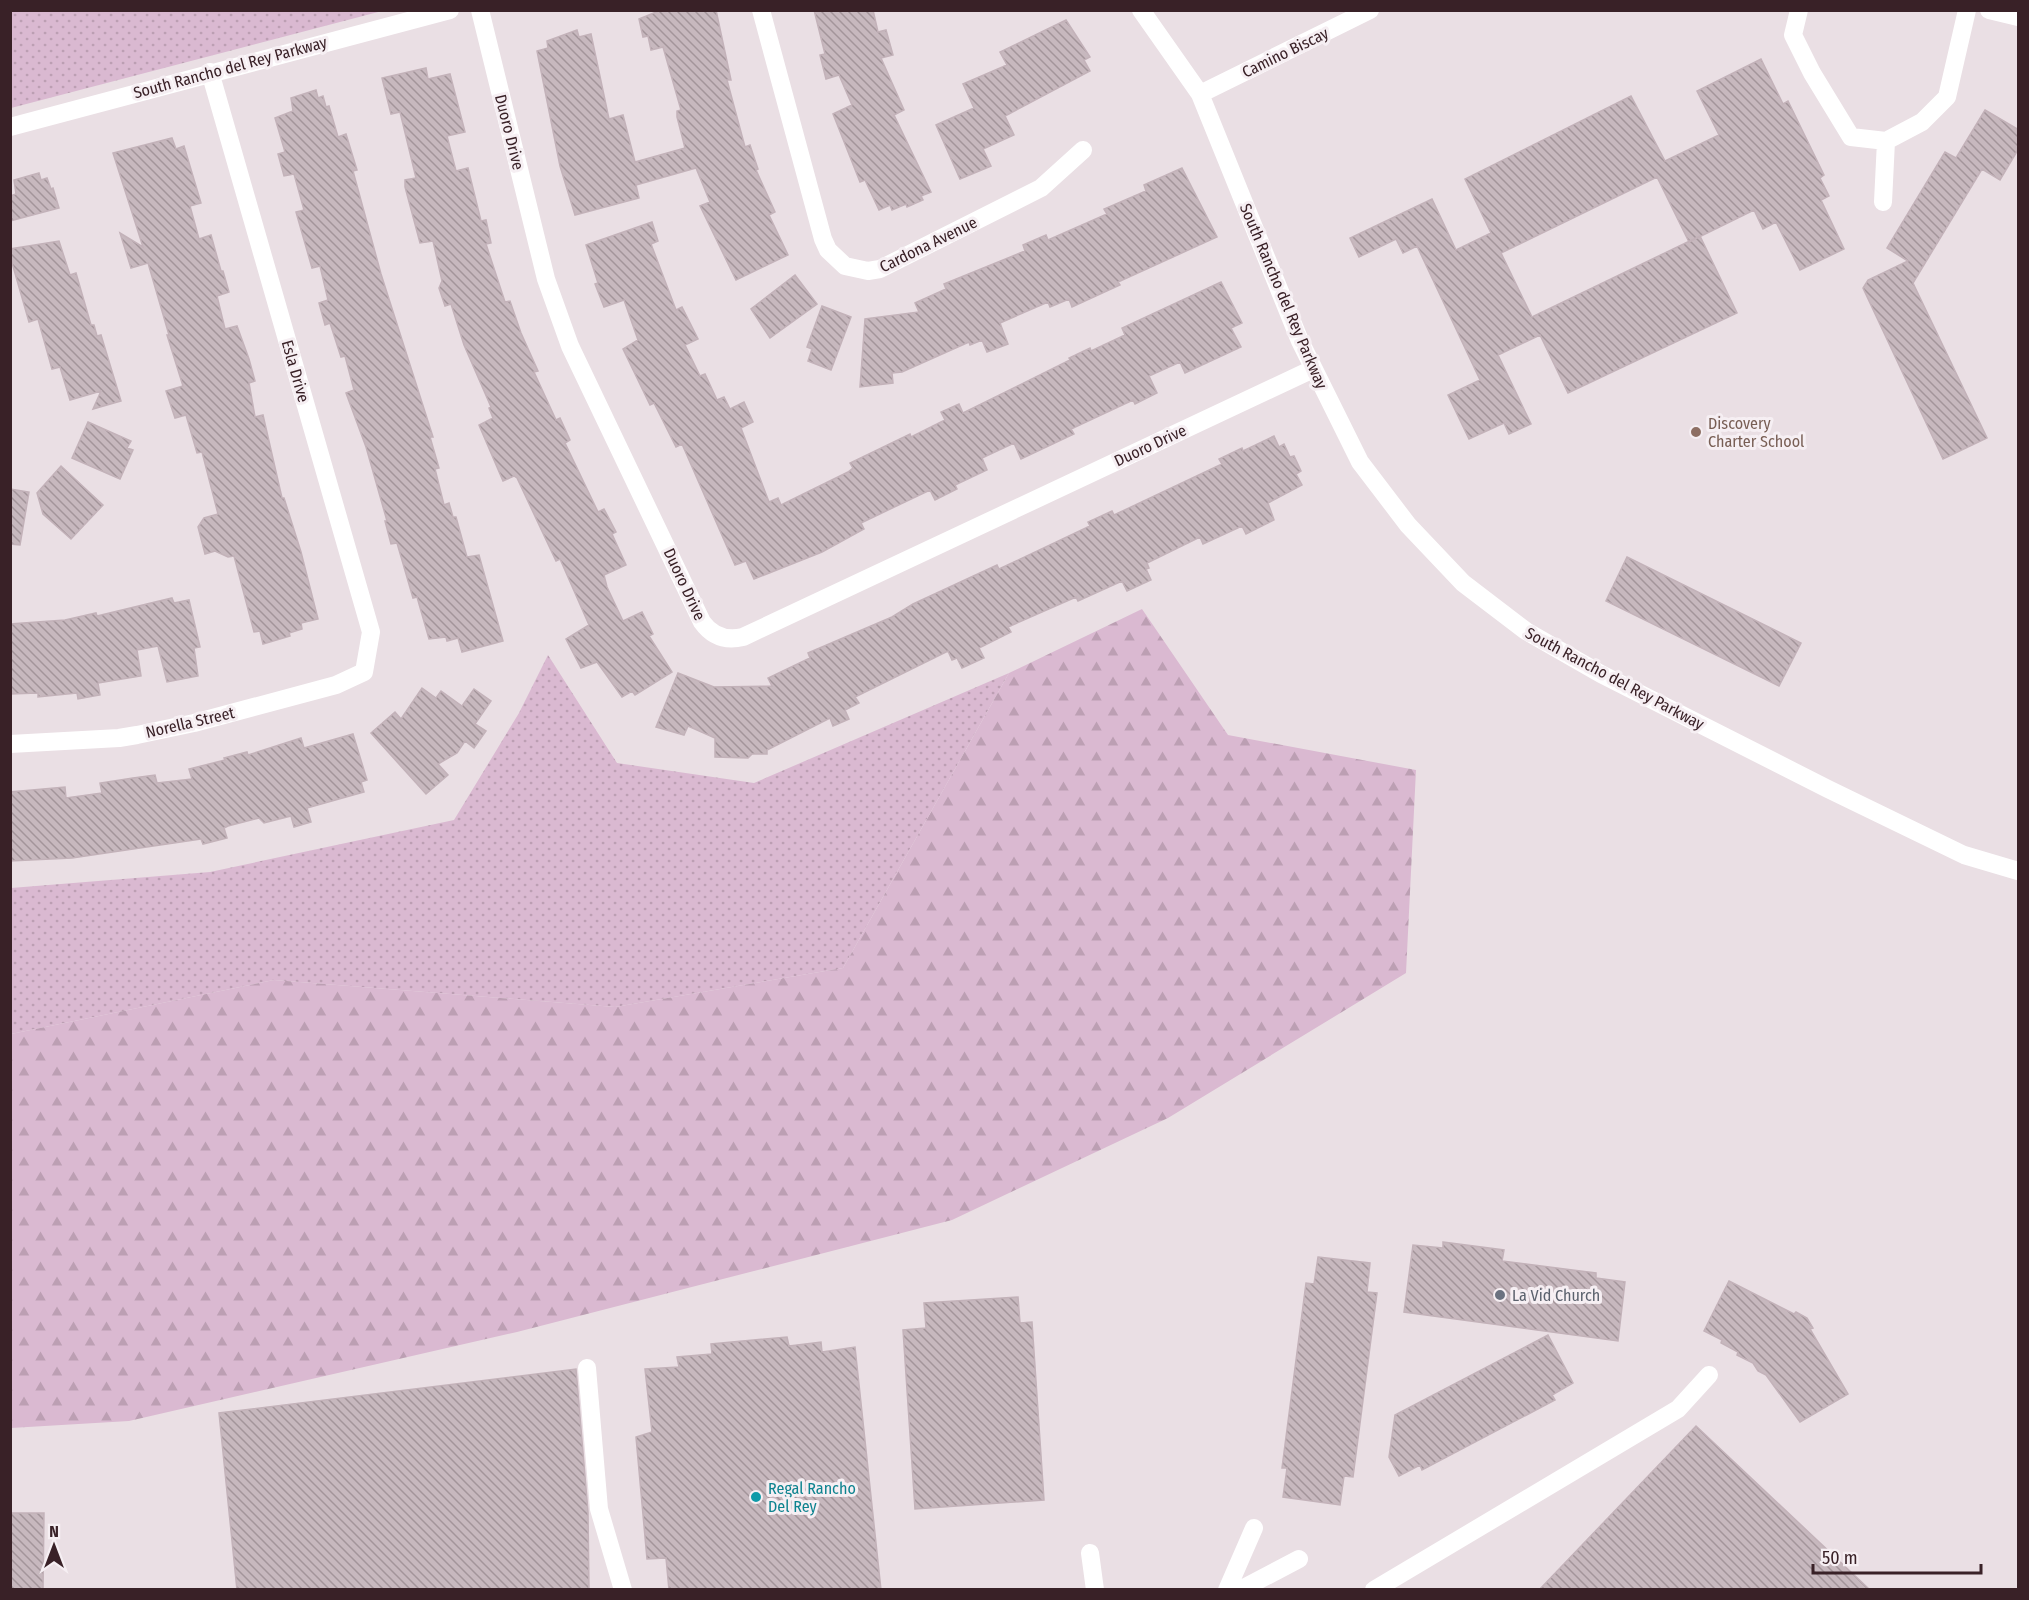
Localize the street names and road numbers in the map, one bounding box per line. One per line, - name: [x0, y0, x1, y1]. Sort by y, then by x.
- street label: Camino Biscay: [1239, 23, 1332, 82]
- street label: South Rancho del Rey Parkway: [131, 32, 330, 102]
- street label: Duoro Drive: [491, 92, 528, 172]
- street label: South Rancho del Rey Parkway: [1236, 201, 1332, 393]
- street label: Cardona Avenue: [876, 213, 980, 276]
- street label: Esla Drive: [278, 338, 313, 405]
- street label: Duoro Drive: [1111, 420, 1189, 470]
- street label: Duoro Drive: [660, 545, 710, 623]
- street label: South Rancho del Rey Parkway: [1522, 623, 1708, 734]
- street label: Norella Street: [144, 703, 237, 742]

